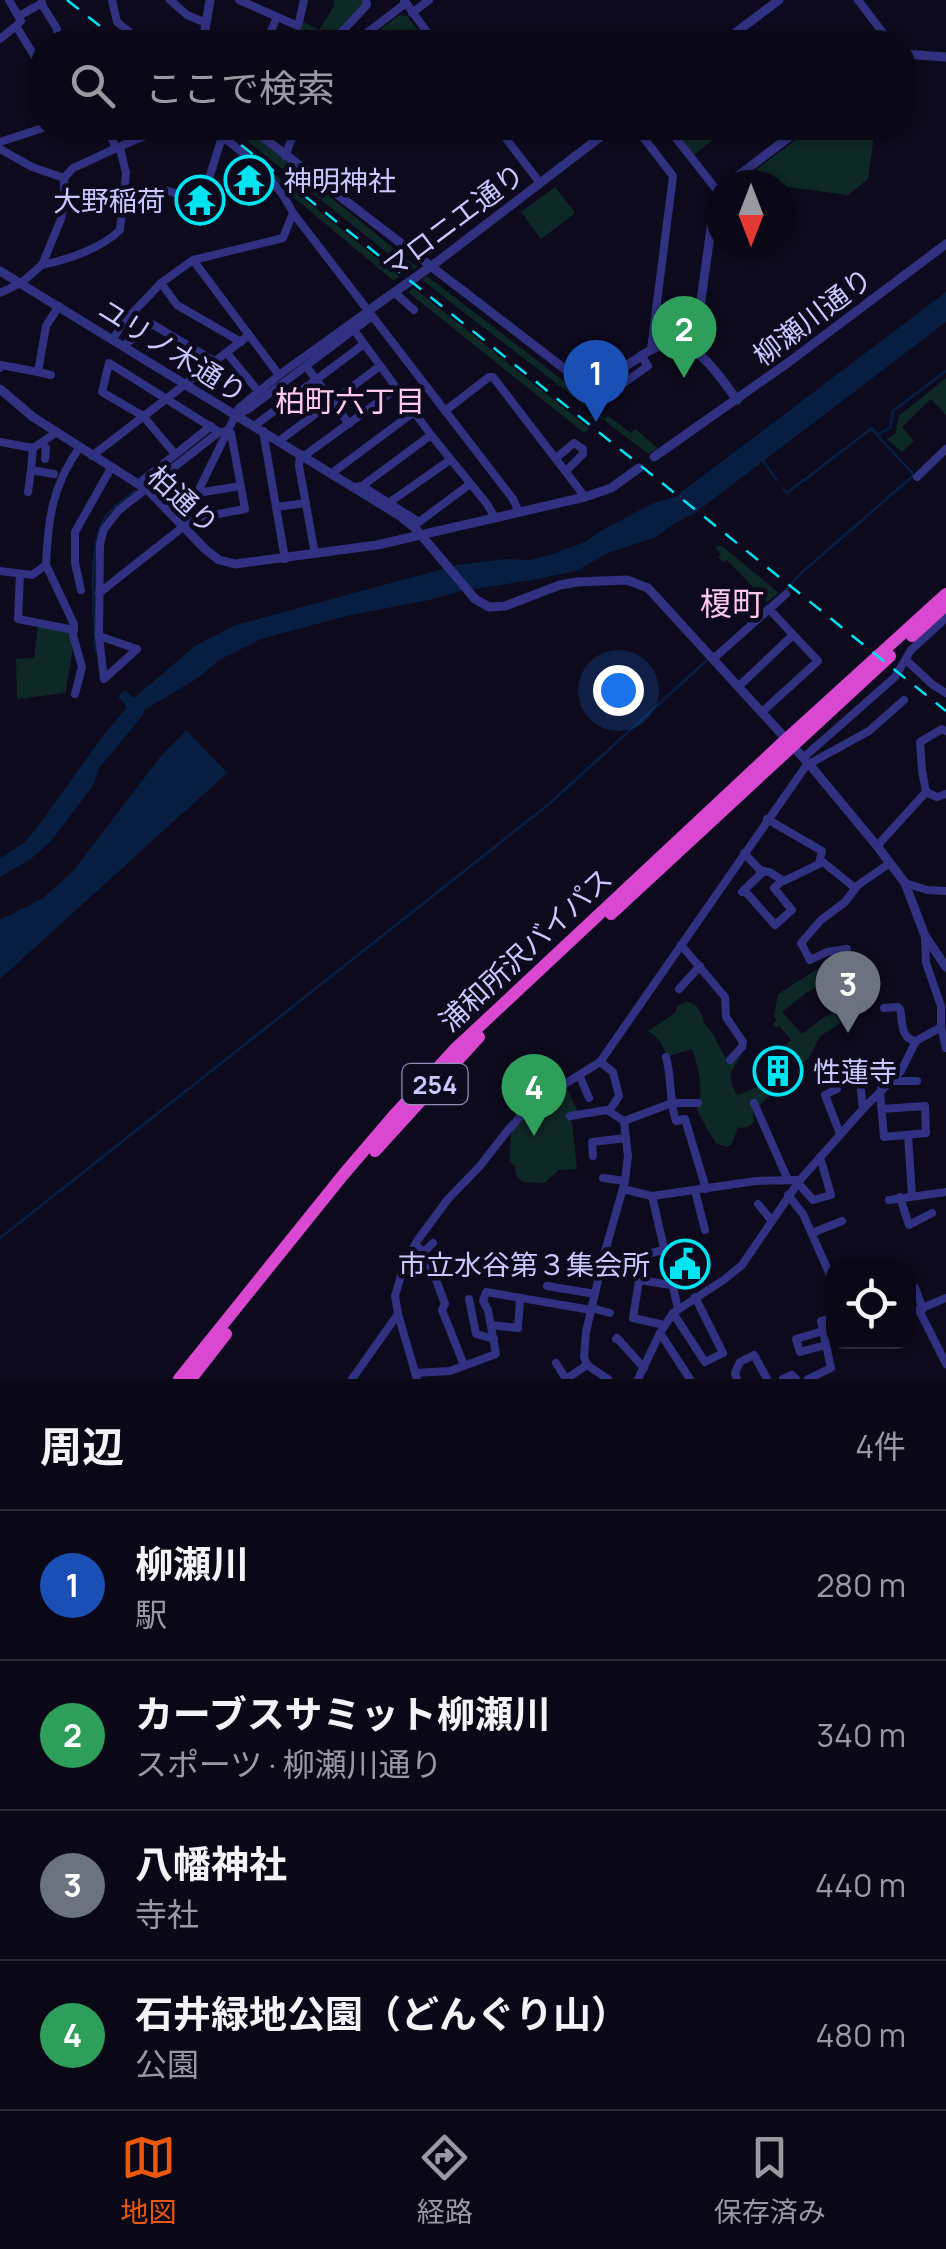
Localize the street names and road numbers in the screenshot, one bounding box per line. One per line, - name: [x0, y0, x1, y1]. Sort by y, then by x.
- street label: マロニエ通り: [374, 154, 532, 286]
- street label: 柳瀬川通り: [745, 259, 879, 373]
- street label: ユリノ木通り: [92, 289, 254, 411]
- street label: 柏通り: [140, 456, 228, 542]
- street label: 浦和所沢バイパス: [430, 859, 620, 1039]
- road number: 254: [402, 1064, 468, 1104]

